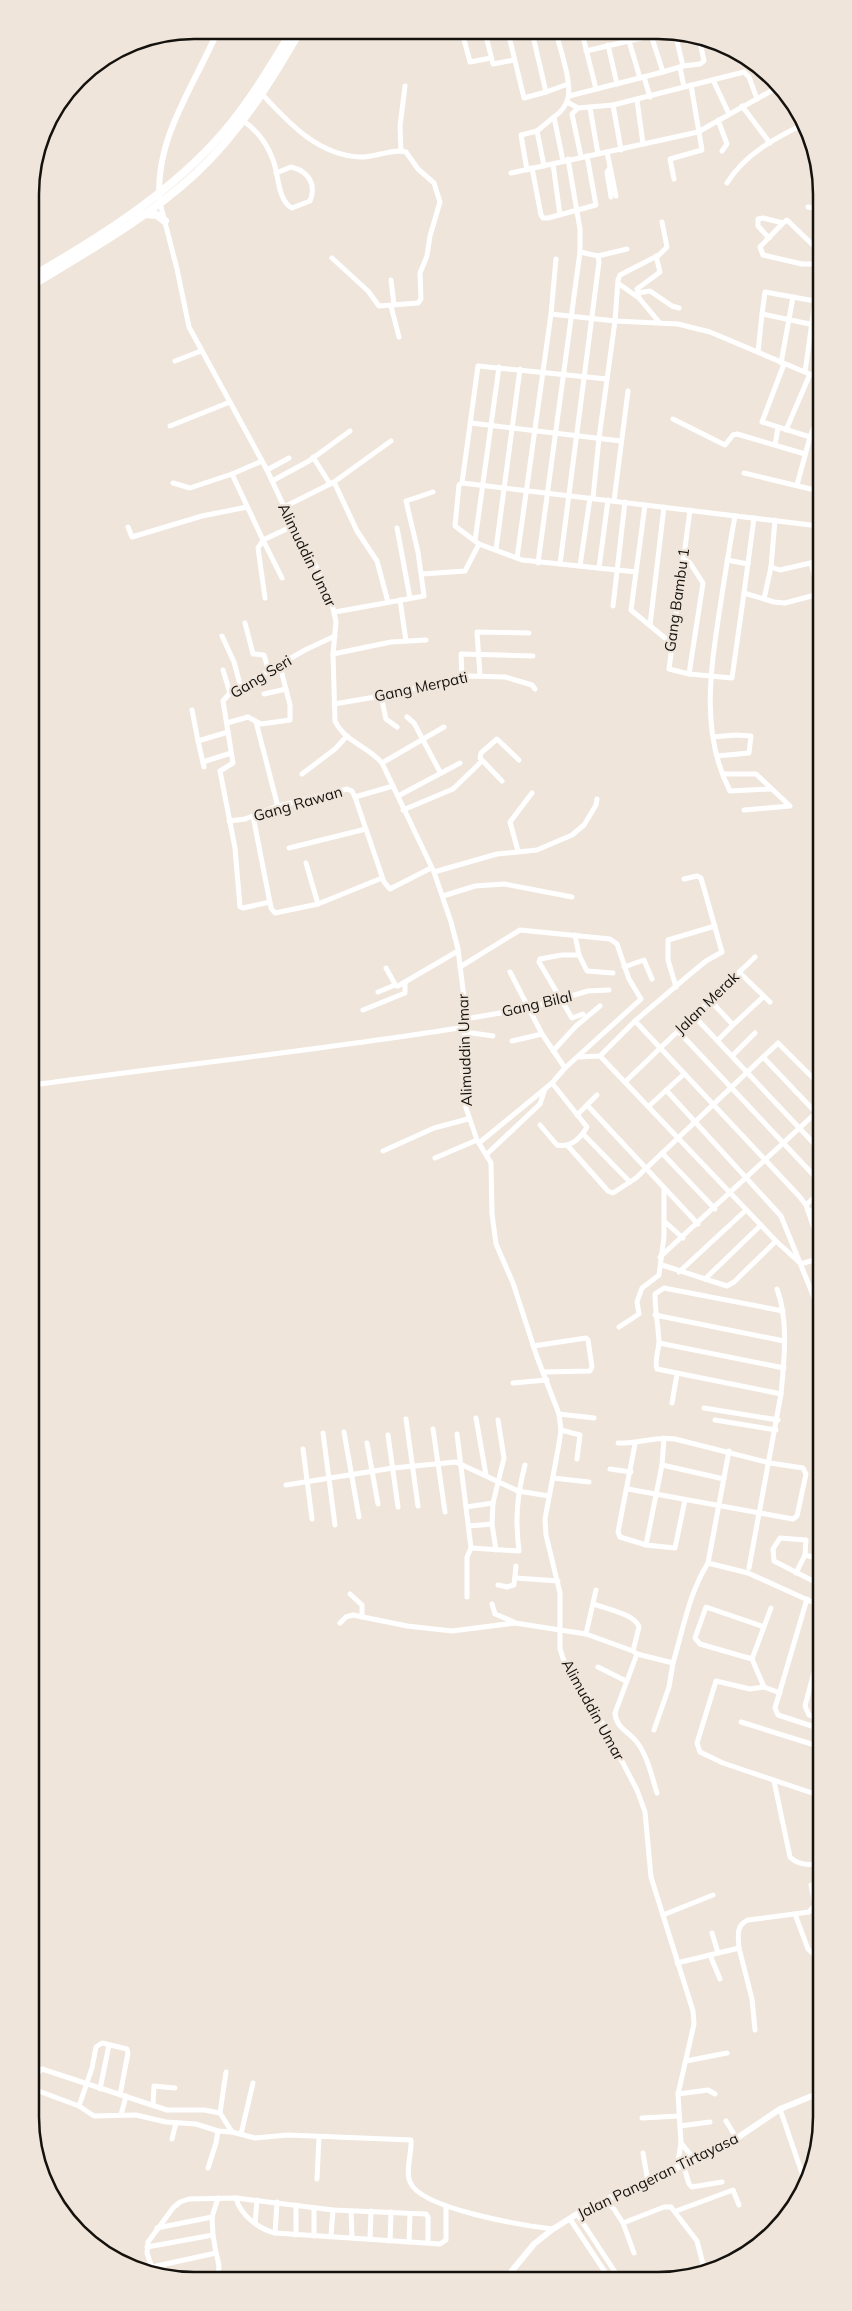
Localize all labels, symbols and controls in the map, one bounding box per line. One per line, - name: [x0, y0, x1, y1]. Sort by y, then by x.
- street label: Alimuddin Umar: [274, 500, 341, 610]
- street label: Gang Bambu 1: [660, 547, 693, 653]
- street label: Gang Seri: [227, 651, 295, 702]
- street label: Gang Merpati: [372, 667, 469, 706]
- street label: Gang Rawan: [251, 782, 345, 825]
- street label: Jalan Merak: [670, 967, 743, 1038]
- street label: Gang Bilal: [500, 986, 574, 1021]
- street label: Alimuddin Umar: [453, 993, 476, 1107]
- street label: Alimuddin Umar: [558, 1656, 629, 1764]
- street label: Jalan Pangeran Tirtayasa: [574, 2128, 741, 2223]

